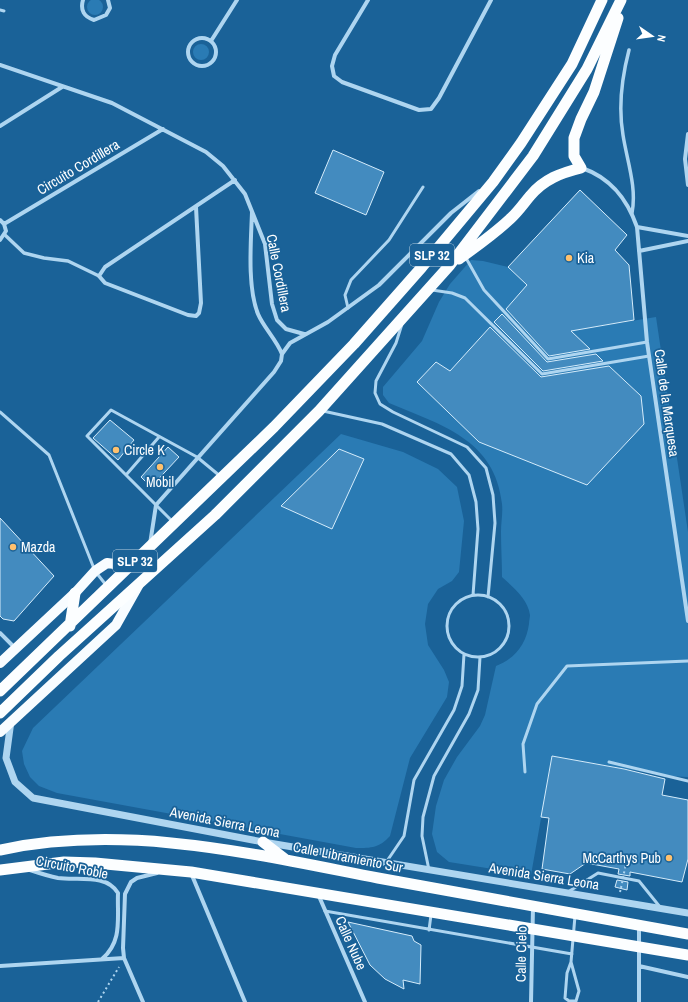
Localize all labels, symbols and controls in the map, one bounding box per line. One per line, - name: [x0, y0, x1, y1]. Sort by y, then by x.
- north arrow: [632, 16, 672, 56]
- text: N: [654, 34, 669, 43]
- street label: Circuito Cordillera: [33, 135, 123, 199]
- street label: Calle Cordillera: [263, 232, 295, 314]
- road number: SLP 32: [410, 244, 454, 266]
- place label: Kia: [577, 249, 595, 267]
- marker: Kia: [564, 253, 574, 263]
- street label: Calle de la Marquesa: [651, 348, 684, 459]
- place label: Circle K: [124, 441, 165, 459]
- marker: Circle K: [111, 445, 121, 455]
- marker: Mobil: [155, 462, 165, 472]
- place label: Mobil: [146, 473, 174, 491]
- place label: Mazda: [21, 538, 56, 556]
- marker: Mazda: [8, 542, 18, 552]
- road number: SLP 32: [113, 550, 157, 572]
- street label: Avenida Sierra Leona: [168, 802, 282, 842]
- street label: Calle Libramiento Sur: [291, 838, 405, 877]
- place label: McCarthys Pub: [583, 849, 661, 867]
- street label: Circuito Roble: [34, 851, 110, 883]
- marker: McCarthys Pub: [664, 853, 674, 863]
- street label: Avenida Sierra Leona: [487, 858, 601, 894]
- street label: Calle Nube: [331, 913, 371, 973]
- street label: Calle Cielo: [512, 926, 530, 982]

